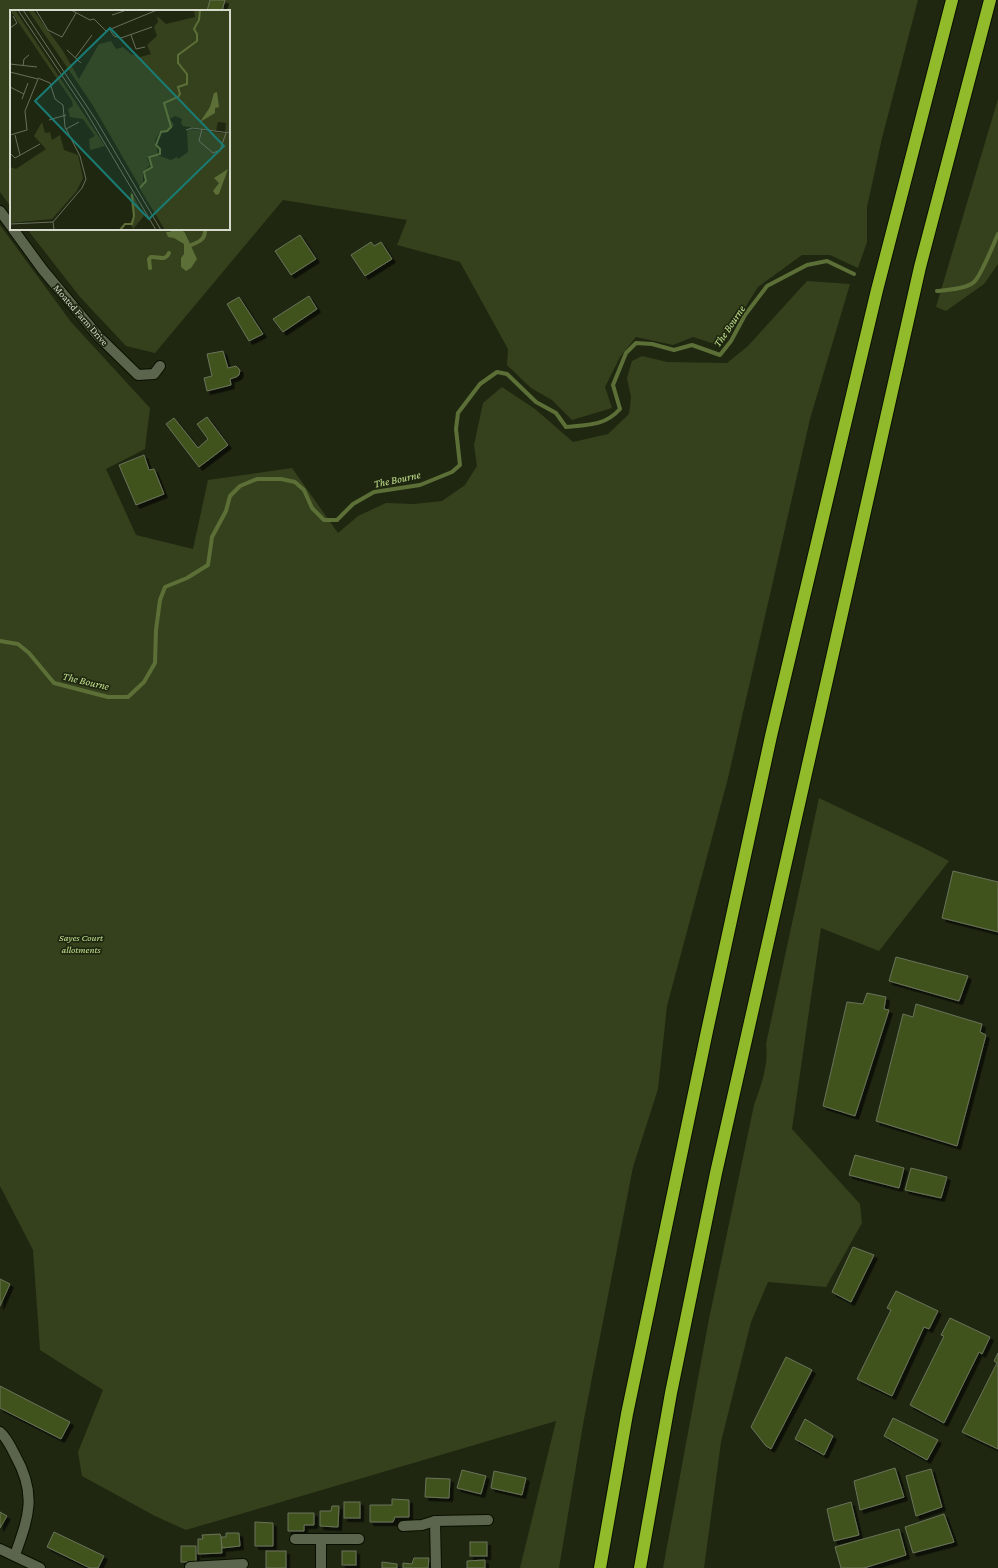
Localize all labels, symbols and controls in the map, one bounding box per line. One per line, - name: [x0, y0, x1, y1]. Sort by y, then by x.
- inset map: [10, 10, 230, 230]
- street label: Moated Farm Drive: [52, 282, 111, 348]
- water label: The Bourne: [711, 302, 748, 349]
- water label: The Bourne: [373, 468, 422, 490]
- water label: The Bourne: [62, 670, 111, 692]
- park label: Sayes Court allotments: [59, 932, 104, 955]

